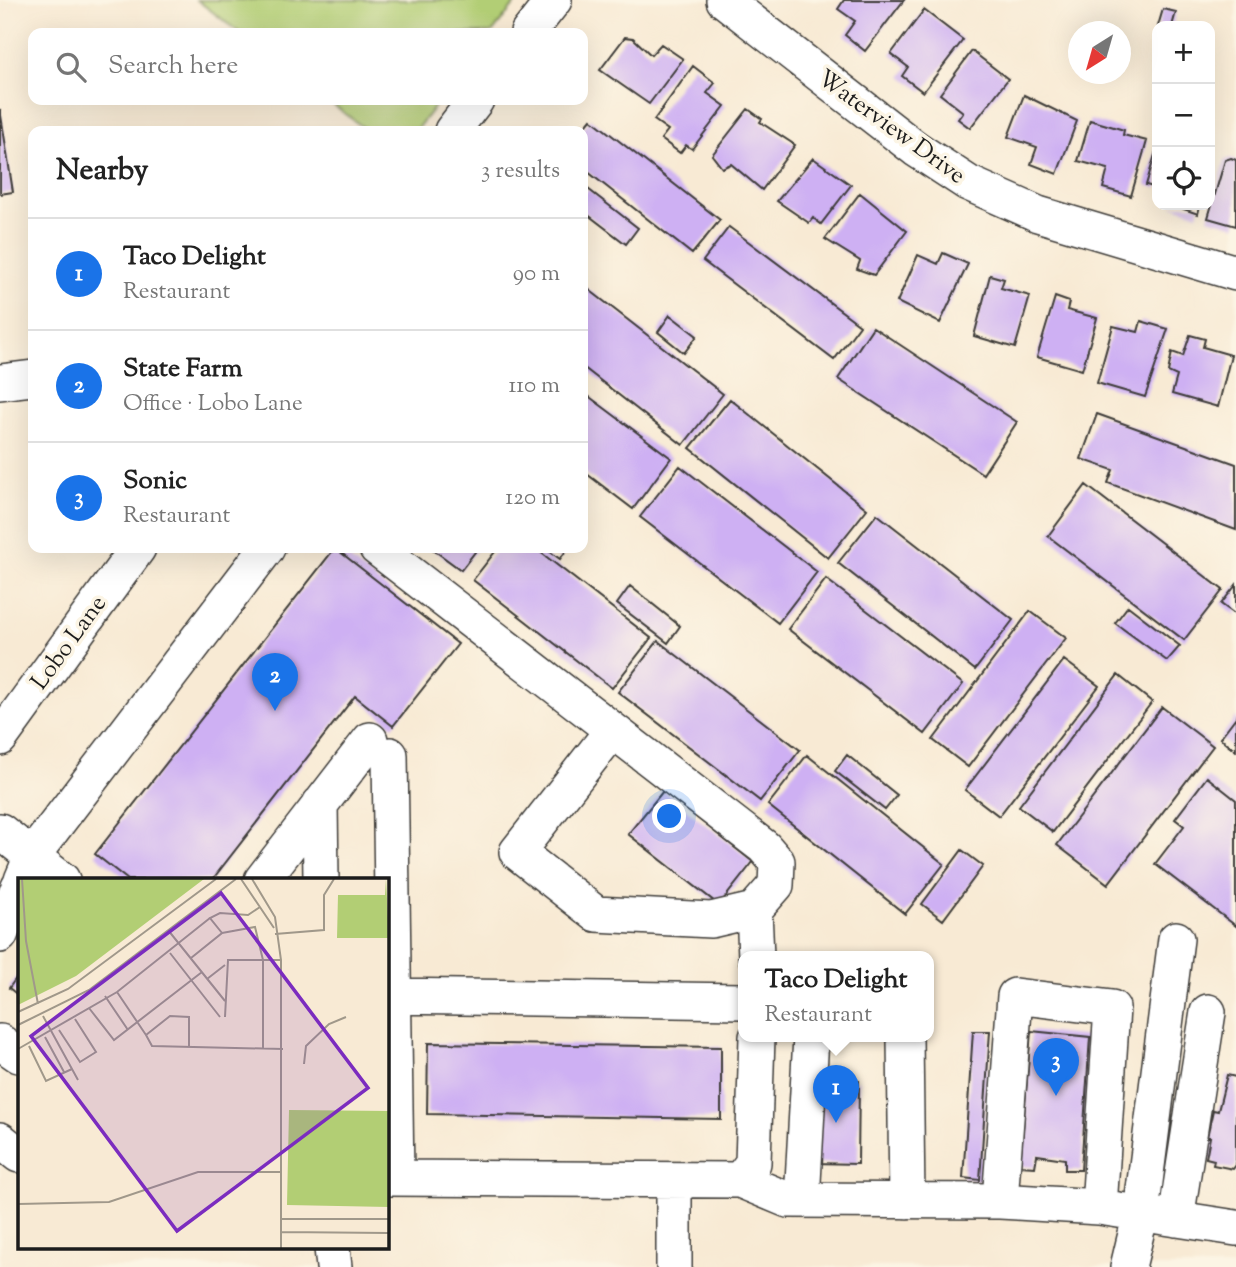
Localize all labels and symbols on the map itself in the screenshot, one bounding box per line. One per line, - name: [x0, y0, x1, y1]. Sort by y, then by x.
- north arrow: [1068, 21, 1131, 84]
- street label: Waterview Drive: [810, 62, 972, 193]
- street label: Lobo Lane: [24, 589, 116, 697]
- pin: 2: [252, 653, 298, 711]
- your location: [652, 799, 686, 833]
- inset map: [18, 878, 388, 1250]
- pin: 3: [1033, 1038, 1079, 1096]
- pin: 1: [813, 1065, 859, 1123]

